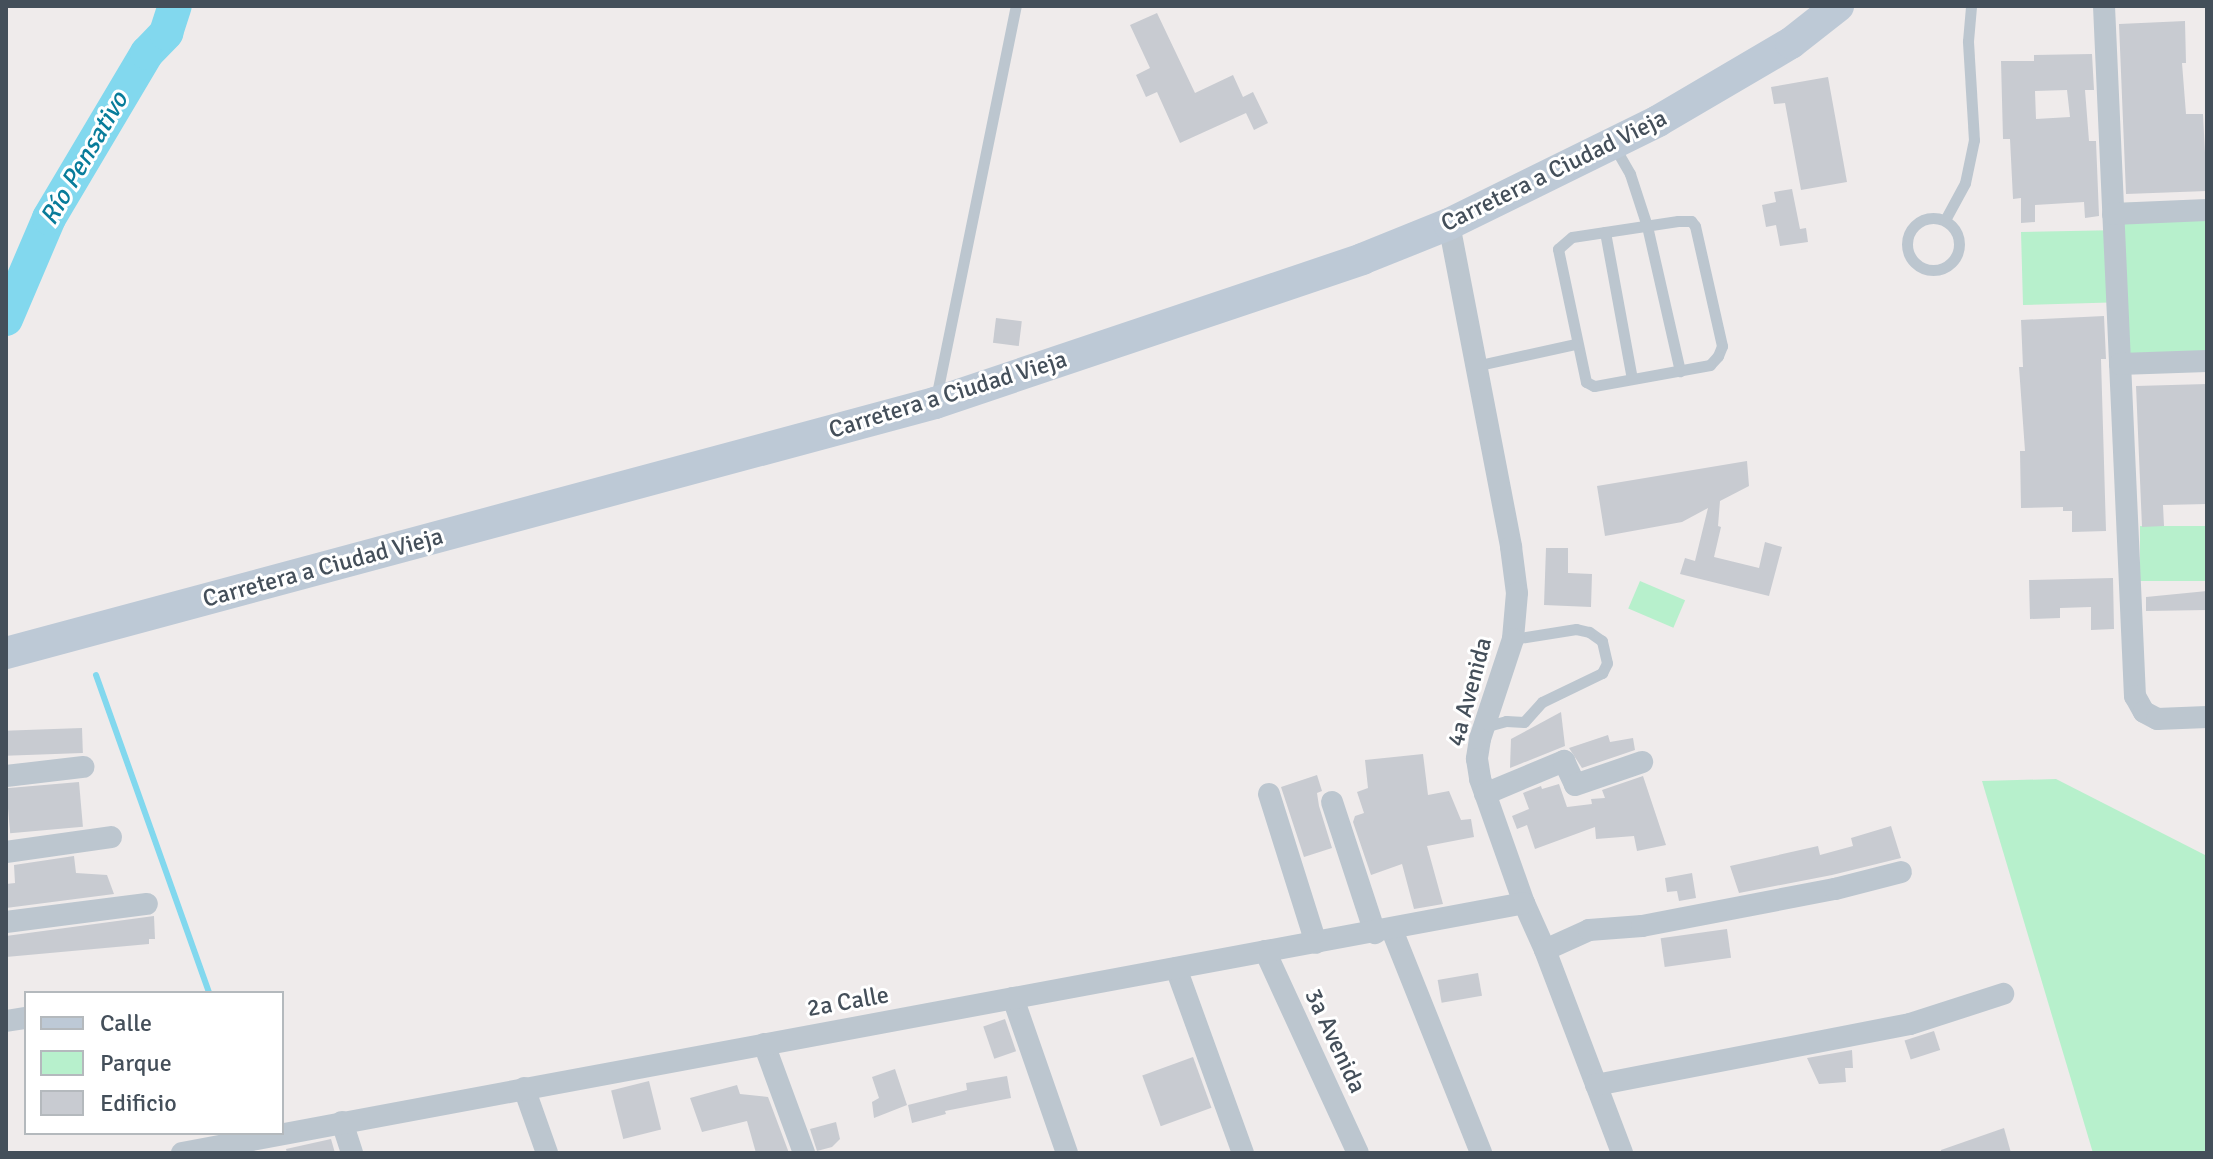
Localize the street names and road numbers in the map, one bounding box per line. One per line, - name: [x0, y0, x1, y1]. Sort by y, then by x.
- street label: Carretera a Ciudad Vieja: [1436, 104, 1672, 238]
- street label: Carretera a Ciudad Vieja: [825, 345, 1071, 445]
- street label: Carretera a Ciudad Vieja: [200, 522, 446, 614]
- street label: 4a Avenida: [1442, 634, 1498, 750]
- street label: 2a Calle: [805, 981, 891, 1023]
- street label: 3a Avenida: [1298, 984, 1372, 1098]

